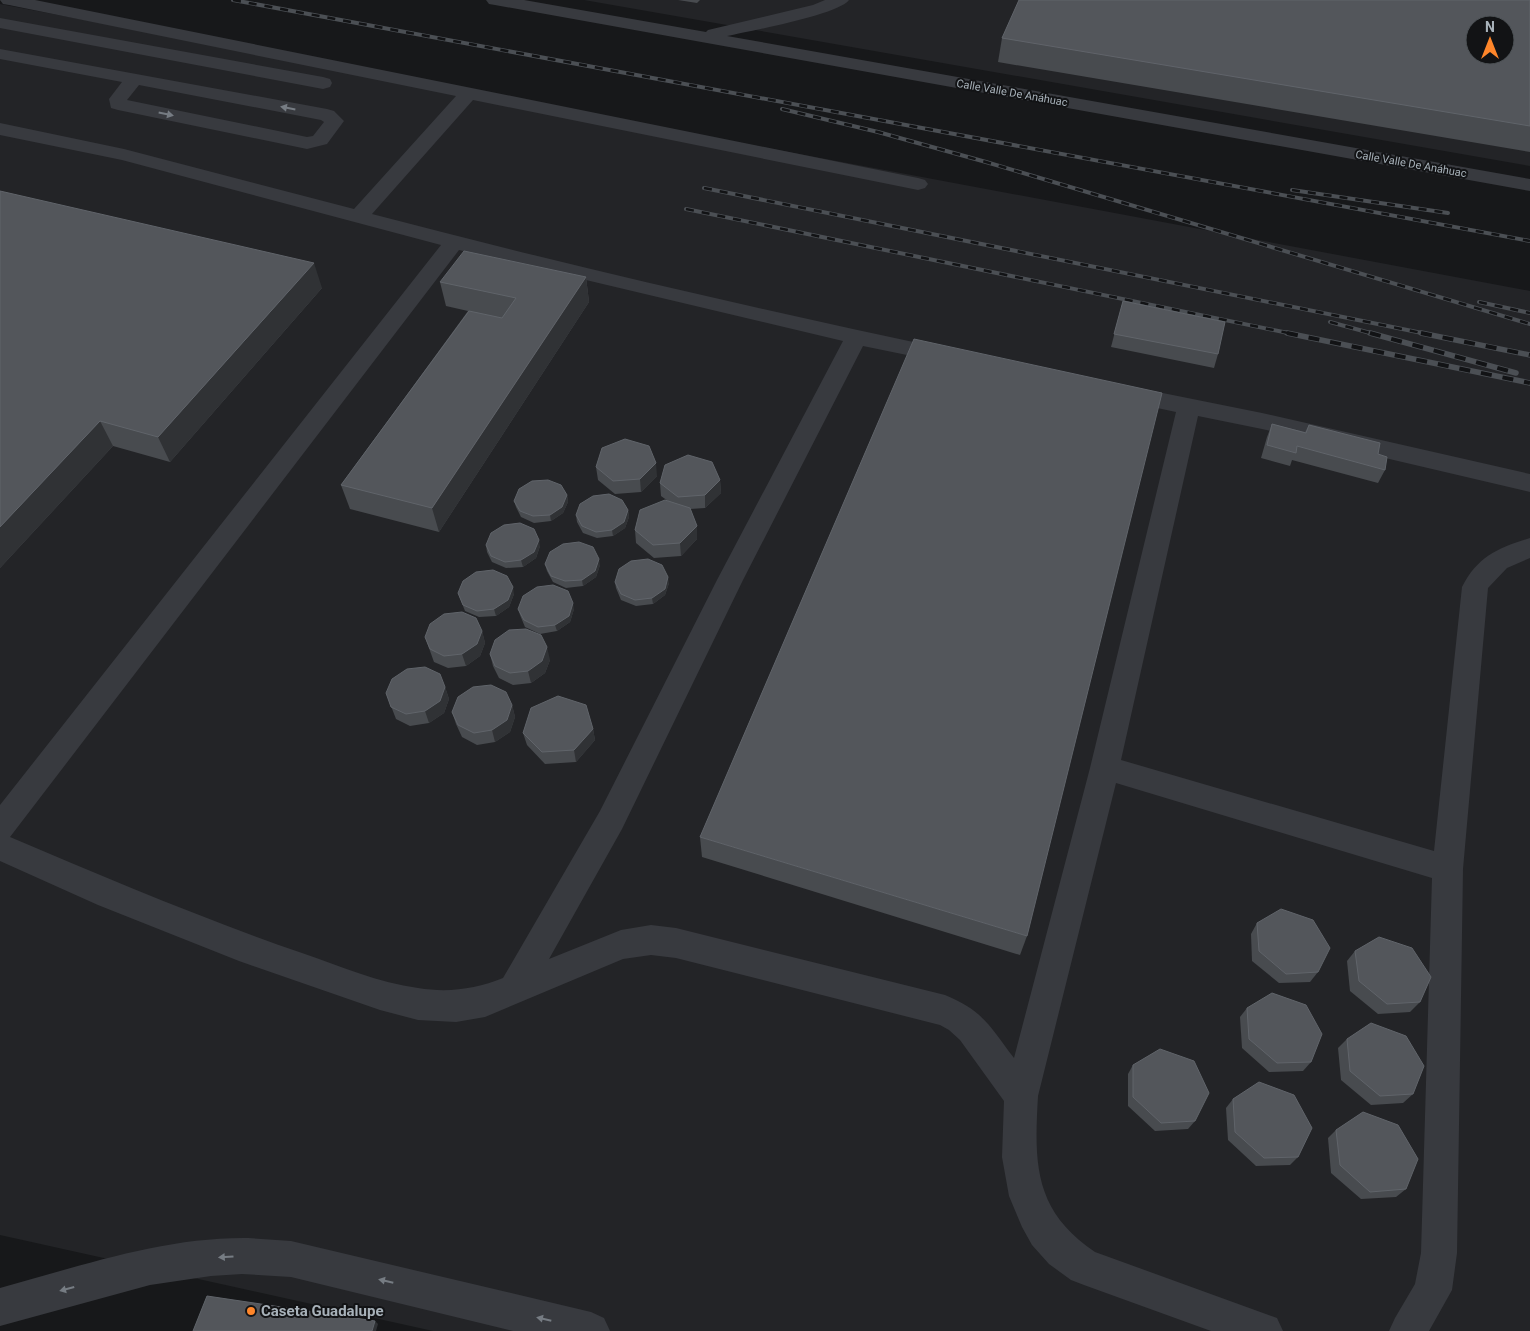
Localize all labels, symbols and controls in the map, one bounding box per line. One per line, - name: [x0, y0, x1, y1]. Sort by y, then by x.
- north arrow: [1465, 15, 1515, 65]
- text: N: [1485, 19, 1495, 35]
- street label: Calle Valle De Anáhuac: [955, 77, 1069, 109]
- one-way arrow: [280, 104, 295, 112]
- one-way arrow: [158, 110, 174, 118]
- street label: Calle Valle De Anáhuac: [1354, 148, 1468, 180]
- one-way arrow: [218, 1253, 234, 1261]
- one-way arrow: [379, 1277, 394, 1285]
- one-way arrow: [60, 1285, 75, 1293]
- place label: Caseta Guadalupe: [261, 1302, 384, 1320]
- marker: Caseta Guadalupe: [245, 1305, 257, 1317]
- one-way arrow: [537, 1315, 552, 1323]

